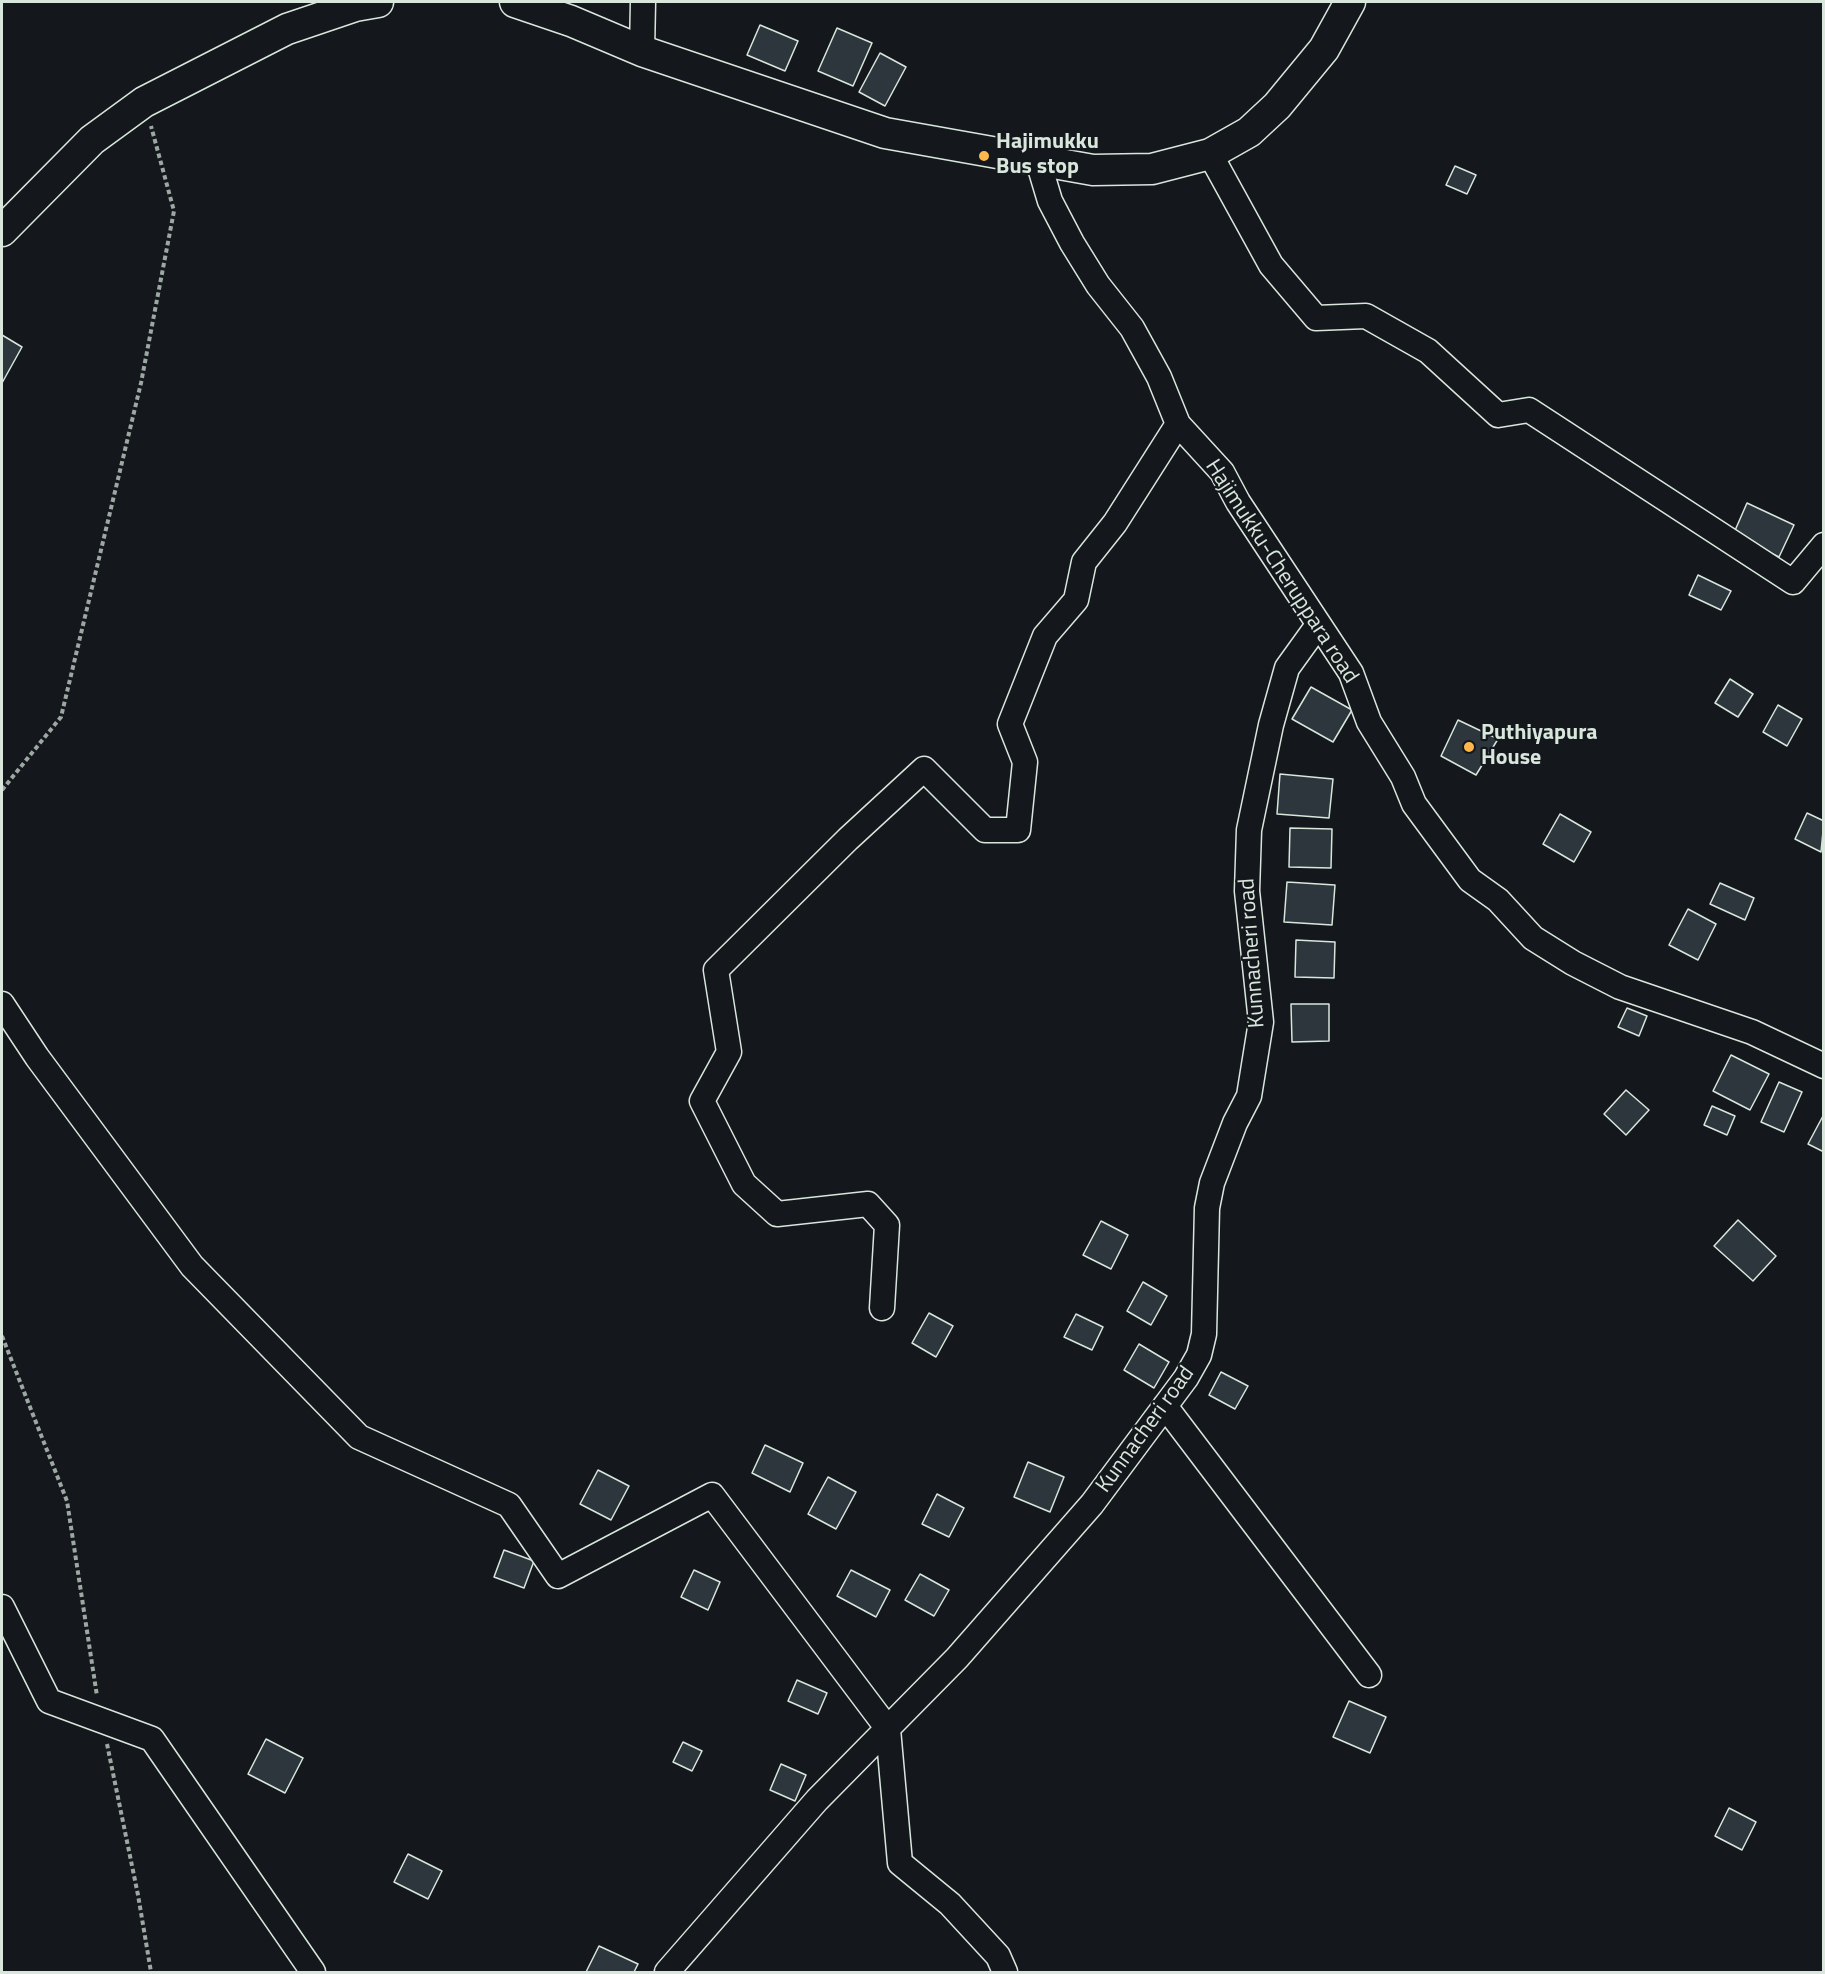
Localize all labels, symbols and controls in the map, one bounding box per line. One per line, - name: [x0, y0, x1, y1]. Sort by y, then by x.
- place label: Hajimukku Bus stop: [996, 130, 1099, 182]
- marker: Hajimukku Bus stop: [977, 149, 991, 163]
- street label: Hajimukku-Cheruppara road: [1199, 455, 1363, 689]
- place label: Puthiyapura House: [1481, 721, 1598, 772]
- marker: Puthiyapura House: [1462, 740, 1476, 754]
- street label: Kunnacheri road: [1235, 877, 1271, 1029]
- street label: Kunnacheri road: [1091, 1362, 1201, 1498]

